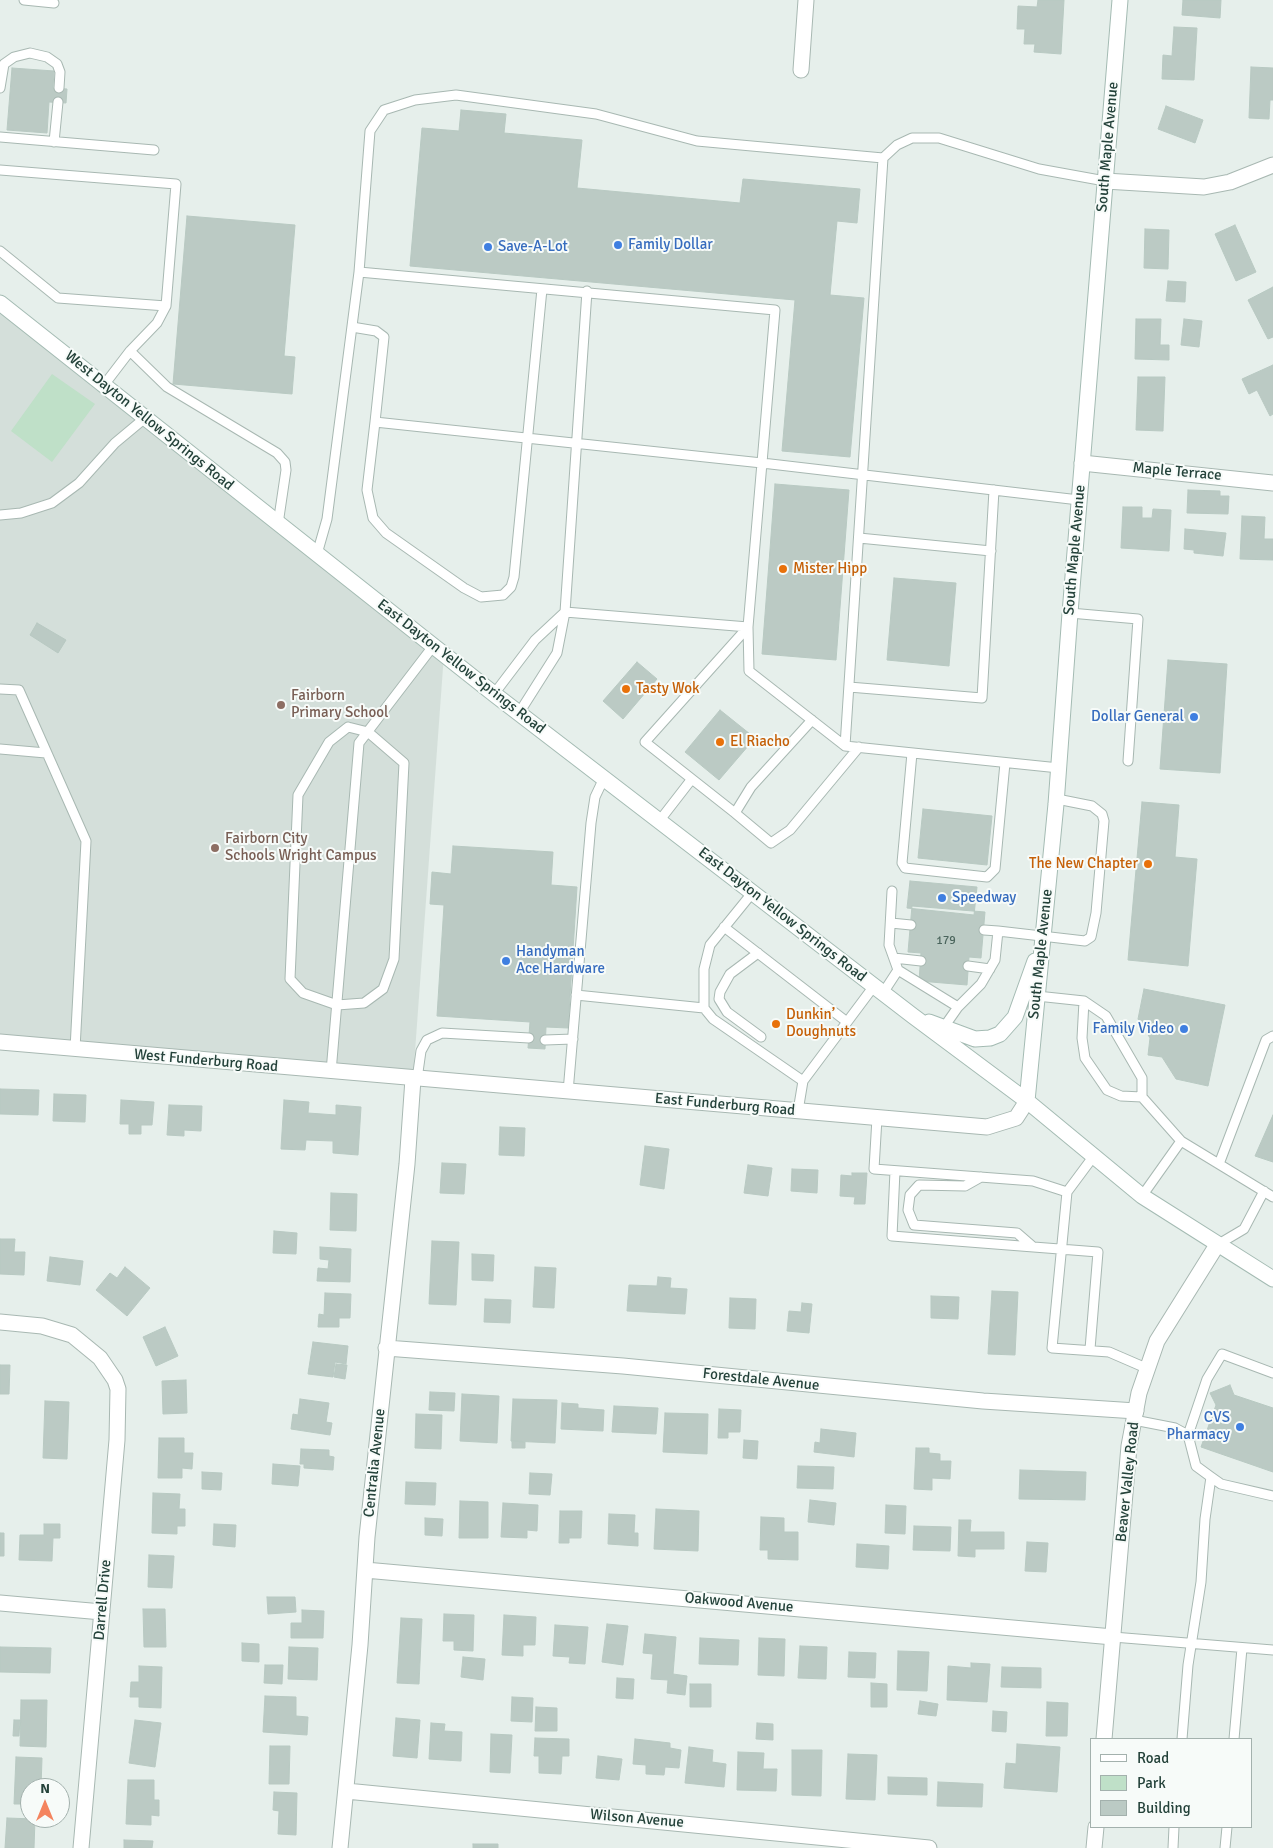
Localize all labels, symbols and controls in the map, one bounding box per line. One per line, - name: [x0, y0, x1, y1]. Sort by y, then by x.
- street label: South Maple Avenue: [1093, 81, 1123, 213]
- place label: Family Dollar: [628, 236, 713, 254]
- place label: Save-A-Lot: [498, 238, 568, 256]
- marker: Family Dollar: [612, 239, 624, 251]
- marker: Save-A-Lot: [482, 241, 494, 253]
- street label: West Dayton Yellow Springs Road: [61, 347, 237, 495]
- street label: Maple Terrace: [1132, 459, 1222, 485]
- street label: South Maple Avenue: [1060, 484, 1090, 616]
- place label: Mister Hipp: [793, 560, 867, 578]
- marker: Mister Hipp: [777, 563, 789, 575]
- street label: East Dayton Yellow Springs Road: [373, 596, 549, 738]
- place label: Tasty Wok: [636, 680, 700, 698]
- marker: Tasty Wok: [620, 683, 632, 695]
- place label: Fairborn Primary School: [291, 687, 388, 722]
- marker: Fairborn Primary School: [275, 699, 287, 711]
- place label: Dollar General: [1091, 708, 1184, 726]
- marker: Dollar General: [1188, 711, 1200, 723]
- place label: El Riacho: [730, 733, 790, 751]
- marker: El Riacho: [714, 736, 726, 748]
- place label: Fairborn City Schools Wright Campus: [225, 830, 377, 865]
- marker: Fairborn City Schools Wright Campus: [209, 842, 221, 854]
- street label: East Dayton Yellow Springs Road: [694, 844, 870, 986]
- place label: The New Chapter: [1029, 855, 1138, 873]
- marker: The New Chapter: [1142, 858, 1154, 870]
- street label: South Maple Avenue: [1025, 888, 1057, 1020]
- place label: Speedway: [952, 889, 1016, 907]
- marker: Speedway: [936, 892, 948, 904]
- house number: 179: [936, 934, 956, 948]
- place label: Handyman Ace Hardware: [516, 943, 605, 978]
- marker: Handyman Ace Hardware: [500, 955, 512, 967]
- place label: Dunkin’ Doughnuts: [786, 1006, 856, 1041]
- marker: Dunkin’ Doughnuts: [770, 1018, 782, 1030]
- place label: Family Video: [1093, 1020, 1174, 1038]
- marker: Family Video: [1178, 1023, 1190, 1035]
- street label: West Funderburg Road: [133, 1046, 279, 1076]
- street label: East Funderburg Road: [654, 1090, 796, 1120]
- street label: Forestdale Avenue: [702, 1365, 820, 1395]
- street label: Centralia Avenue: [360, 1408, 390, 1518]
- place label: CVS Pharmacy: [1167, 1409, 1230, 1444]
- street label: Beaver Valley Road: [1113, 1421, 1143, 1543]
- marker: CVS Pharmacy: [1234, 1421, 1246, 1433]
- street label: Darrell Drive: [91, 1559, 115, 1641]
- street label: Oakwood Avenue: [684, 1589, 794, 1617]
- legend: [1090, 1738, 1253, 1828]
- text: Road: [1137, 1749, 1169, 1767]
- text: Park: [1137, 1774, 1166, 1792]
- north arrow: [20, 1778, 70, 1828]
- text: N: [40, 1780, 50, 1797]
- text: Building: [1137, 1799, 1191, 1817]
- street label: Wilson Avenue: [589, 1806, 685, 1832]

